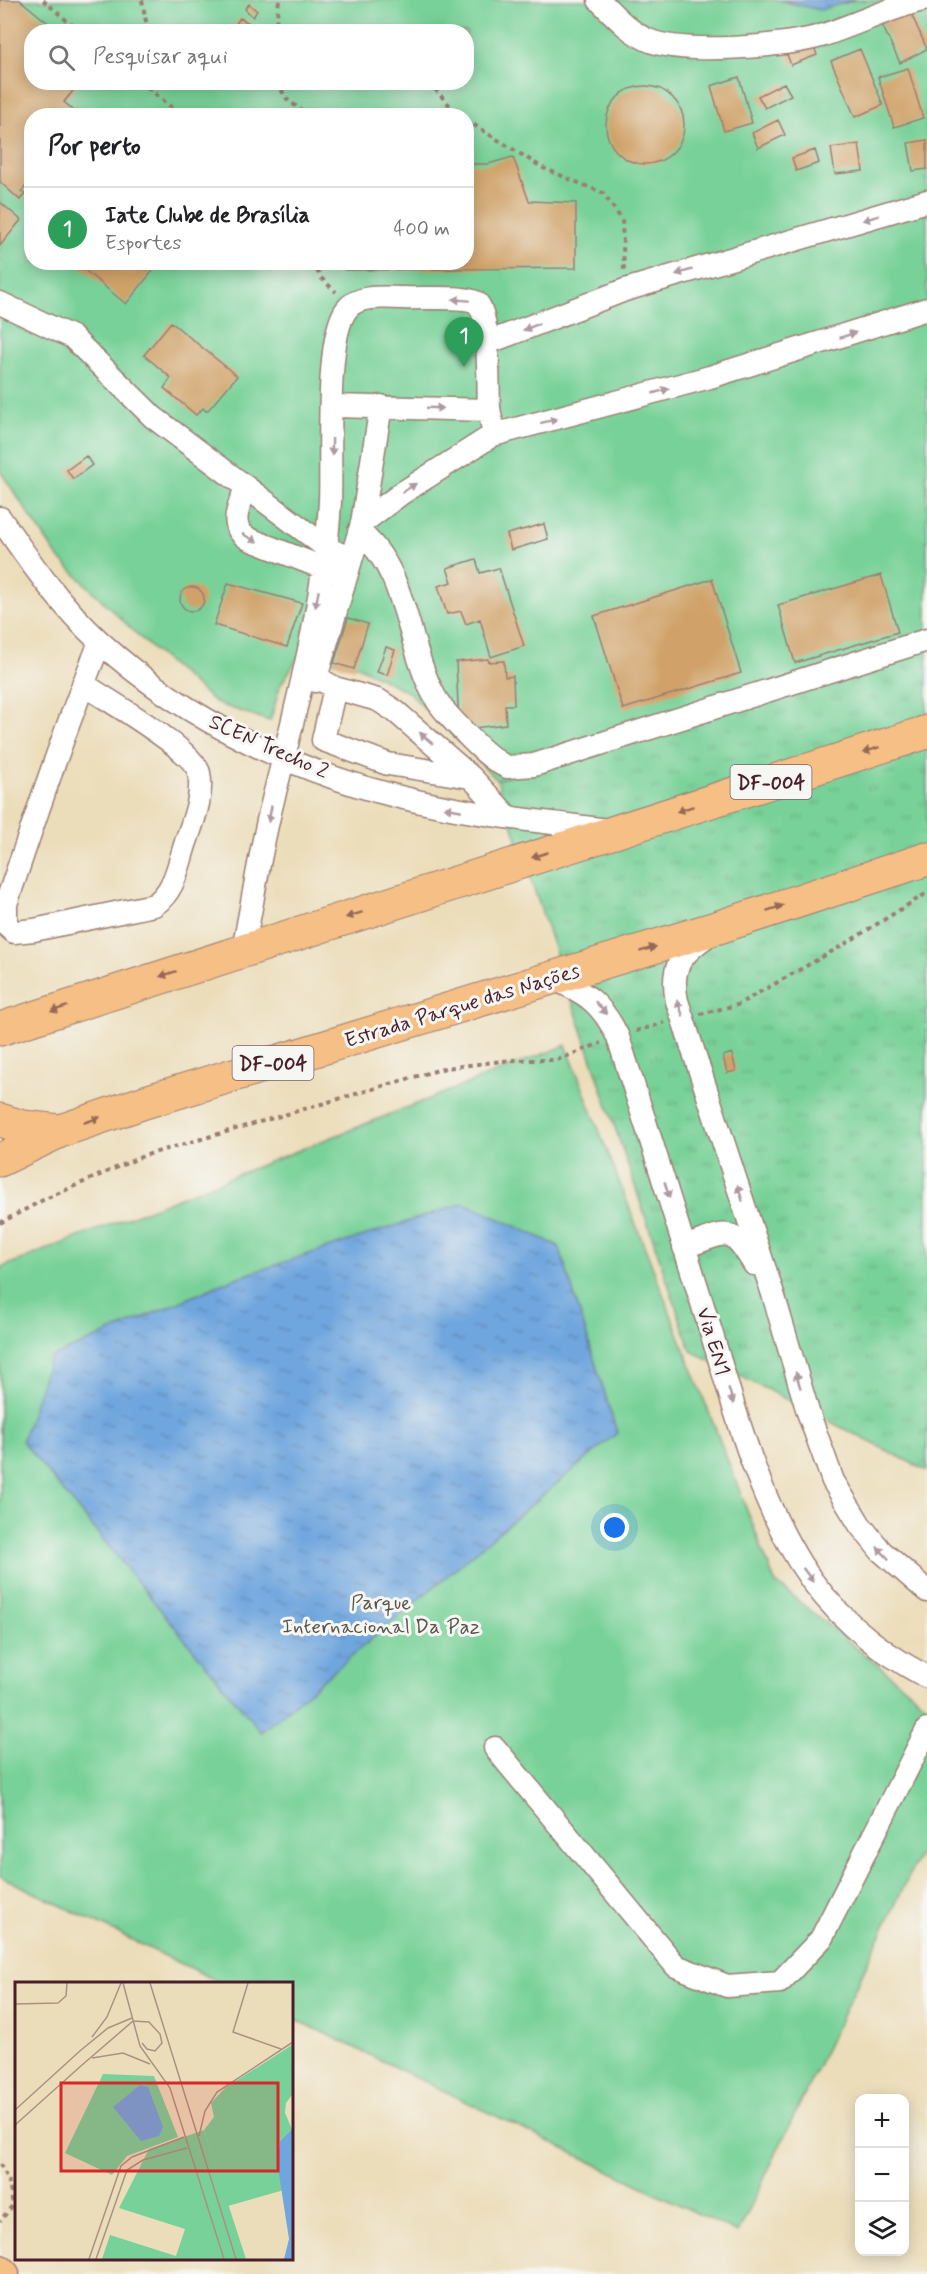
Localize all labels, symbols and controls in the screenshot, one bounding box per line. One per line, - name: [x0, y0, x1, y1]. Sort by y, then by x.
- search box: [24, 24, 474, 90]
- icon: search: [45, 41, 78, 74]
- text: Pesquisar aqui: [93, 43, 228, 71]
- text: Por perto: [48, 130, 141, 164]
- text: Iate Clube de Brasília: [105, 202, 310, 230]
- one-way arrow: [862, 214, 880, 223]
- text: 1: [63, 216, 72, 243]
- text: 400 m: [394, 216, 450, 243]
- text: Esportes: [105, 230, 181, 257]
- one-way arrow: [675, 268, 693, 278]
- one-way arrow: [452, 295, 471, 305]
- pin: 1: [444, 318, 484, 367]
- one-way arrow: [522, 323, 540, 332]
- one-way arrow: [839, 329, 857, 339]
- one-way arrow: [652, 386, 670, 395]
- one-way arrow: [425, 403, 444, 413]
- one-way arrow: [540, 415, 558, 425]
- one-way arrow: [327, 437, 336, 456]
- one-way arrow: [401, 483, 417, 494]
- one-way arrow: [242, 533, 259, 543]
- one-way arrow: [312, 590, 321, 609]
- street label: SCEN Trecho 2: [204, 708, 333, 786]
- one-way arrow: [418, 732, 434, 745]
- one-way arrow: [862, 746, 880, 755]
- road number: DF-004: [730, 765, 812, 799]
- one-way arrow: [444, 804, 463, 813]
- one-way arrow: [265, 805, 274, 824]
- one-way arrow: [676, 805, 694, 814]
- one-way arrow: [531, 851, 549, 860]
- one-way arrow: [766, 903, 784, 913]
- one-way arrow: [345, 910, 363, 920]
- one-way arrow: [639, 943, 657, 953]
- street label: Estrada Parque das Nações: [341, 957, 583, 1055]
- one-way arrow: [159, 970, 177, 979]
- one-way arrow: [674, 999, 684, 1017]
- one-way arrow: [594, 1000, 607, 1015]
- one-way arrow: [50, 1005, 68, 1015]
- road number: DF-004: [232, 1046, 314, 1080]
- one-way arrow: [83, 1115, 101, 1125]
- one-way arrow: [662, 1181, 672, 1199]
- one-way arrow: [735, 1184, 744, 1202]
- street label: Via EN1: [689, 1304, 737, 1379]
- one-way arrow: [793, 1371, 802, 1389]
- one-way arrow: [727, 1387, 736, 1405]
- your location: [600, 1513, 629, 1542]
- one-way arrow: [876, 1545, 890, 1560]
- one-way arrow: [802, 1566, 814, 1582]
- park label: Parque Internacional Da Paz: [282, 1589, 480, 1641]
- inset map: [15, 1982, 292, 2259]
- map controls: [855, 2094, 909, 2256]
- button: +: [855, 2094, 909, 2148]
- button: −: [855, 2148, 909, 2202]
- button: layers: [855, 2202, 909, 2256]

